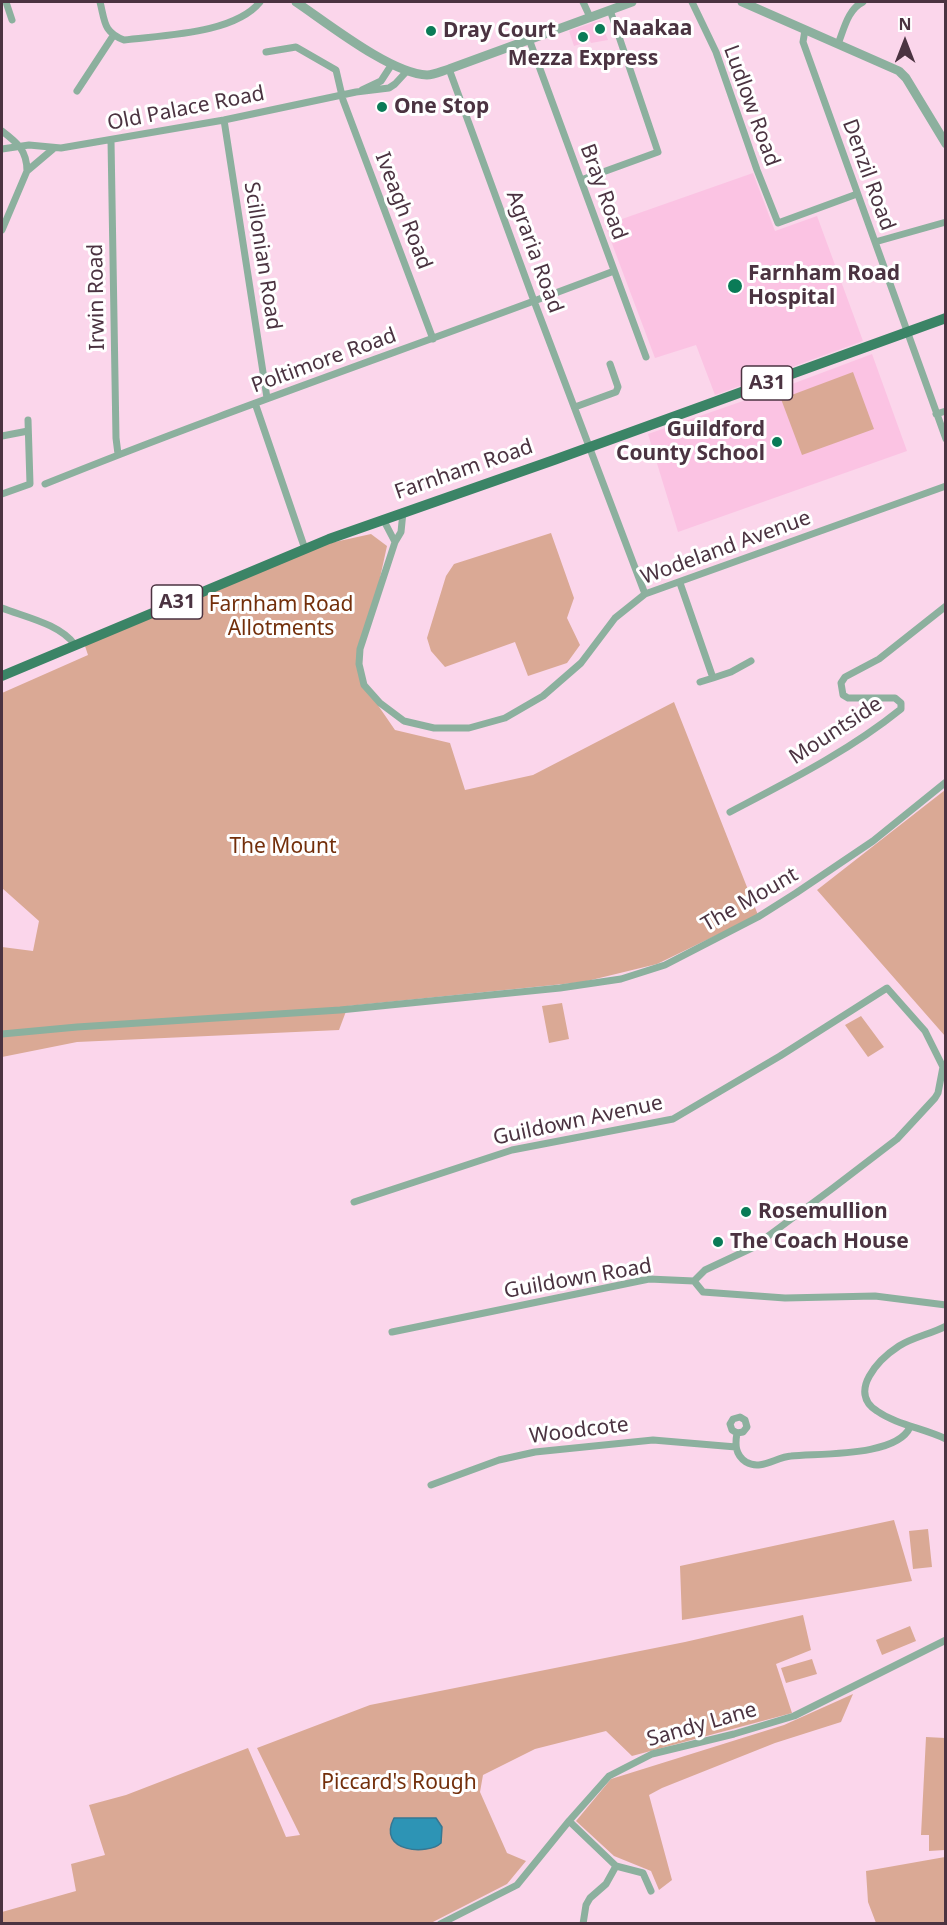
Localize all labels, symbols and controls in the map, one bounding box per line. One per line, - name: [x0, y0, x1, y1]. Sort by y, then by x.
- north arrow: [875, 12, 935, 72]
- text: N: [898, 13, 912, 35]
- place label: Naakaa: [612, 16, 692, 42]
- place label: Dray Court: [443, 18, 556, 44]
- marker: Naakaa: [593, 22, 607, 36]
- marker: Dray Court: [424, 24, 438, 38]
- marker: Mezza Express: [576, 30, 590, 44]
- street label: Ludlow Road: [717, 42, 785, 170]
- place label: Mezza Express: [508, 46, 658, 72]
- street label: Old Palace Road: [105, 81, 267, 137]
- place label: One Stop: [394, 94, 489, 120]
- marker: One Stop: [375, 100, 389, 114]
- street label: Denzil Road: [836, 116, 900, 234]
- street label: Bray Road: [574, 141, 632, 243]
- street label: Iveagh Road: [369, 149, 437, 273]
- street label: Scillonian Road: [238, 180, 286, 332]
- street label: Agraria Road: [500, 187, 568, 317]
- street label: Irwin Road: [83, 243, 111, 351]
- place label: Farnham Road Hospital: [748, 261, 900, 311]
- marker: Farnham Road Hospital: [726, 277, 744, 295]
- street label: Poltimore Road: [248, 323, 400, 399]
- road number: A31: [742, 366, 792, 400]
- place label: Guildford County School: [616, 417, 765, 467]
- street label: Farnham Road: [392, 435, 536, 505]
- marker: Guildford County School: [770, 435, 784, 449]
- street label: Wodeland Avenue: [638, 506, 814, 590]
- road number: A31: [152, 585, 202, 619]
- park label: Farnham Road Allotments: [209, 592, 353, 642]
- street label: Mountside: [785, 692, 887, 770]
- park label: The Mount: [229, 834, 337, 860]
- street label: The Mount: [697, 862, 803, 938]
- street label: Guildown Avenue: [491, 1091, 665, 1151]
- place label: Rosemullion: [758, 1199, 888, 1225]
- marker: Rosemullion: [739, 1205, 753, 1219]
- place label: The Coach House: [730, 1229, 909, 1255]
- marker: The Coach House: [711, 1235, 725, 1249]
- street label: Guildown Road: [502, 1254, 654, 1304]
- street label: Woodcote: [528, 1412, 630, 1450]
- street label: Sandy Lane: [644, 1697, 760, 1753]
- park label: Piccard's Rough: [321, 1770, 477, 1796]

